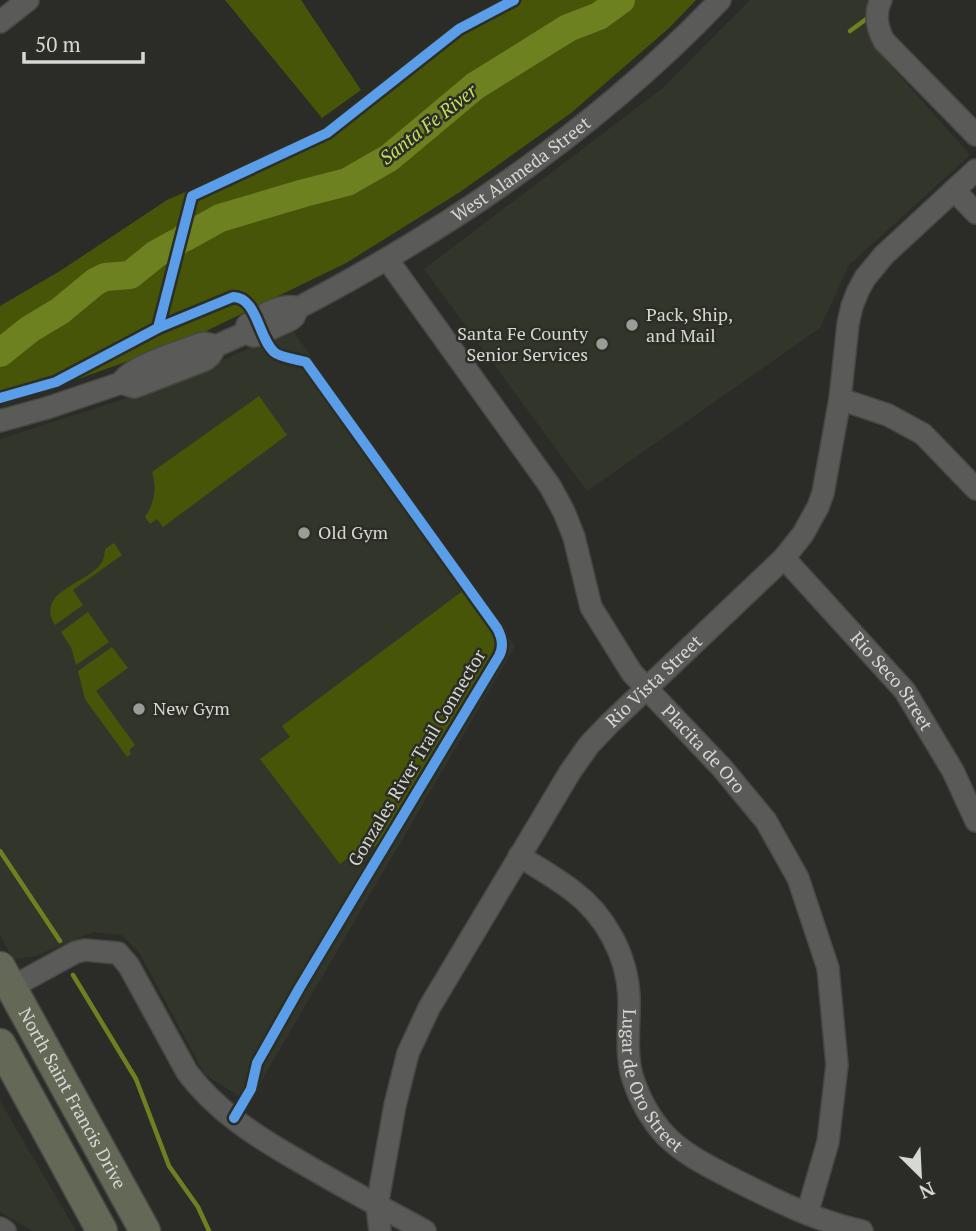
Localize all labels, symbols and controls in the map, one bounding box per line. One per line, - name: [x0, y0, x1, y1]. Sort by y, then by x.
- scale bar: [24, 21, 144, 65]
- text: 50 m: [35, 30, 81, 58]
- water label: Santa Fe River: [374, 77, 482, 169]
- street label: West Alameda Street: [446, 110, 595, 227]
- place label: Pack, Ship, and Mail: [646, 302, 733, 347]
- marker: Pack, Ship, and Mail: [624, 317, 640, 333]
- place label: Santa Fe County Senior Services: [457, 321, 589, 366]
- marker: Santa Fe County Senior Services: [594, 336, 610, 352]
- place label: Old Gym: [318, 520, 389, 544]
- marker: Old Gym: [296, 525, 312, 541]
- street label: Rio Seco Street: [846, 626, 939, 735]
- street label: Rio Vista Street: [600, 629, 707, 732]
- street label: Gonzales River Trail Connector: [342, 645, 491, 870]
- place label: New Gym: [153, 696, 230, 720]
- street label: Placita de Oro: [657, 699, 751, 798]
- marker: New Gym: [131, 701, 147, 717]
- street label: North Saint Francis Drive: [14, 1003, 132, 1193]
- street label: Lugar de Oro Street: [617, 1009, 689, 1157]
- north arrow: [885, 1140, 955, 1210]
- text: N: [915, 1177, 939, 1206]

